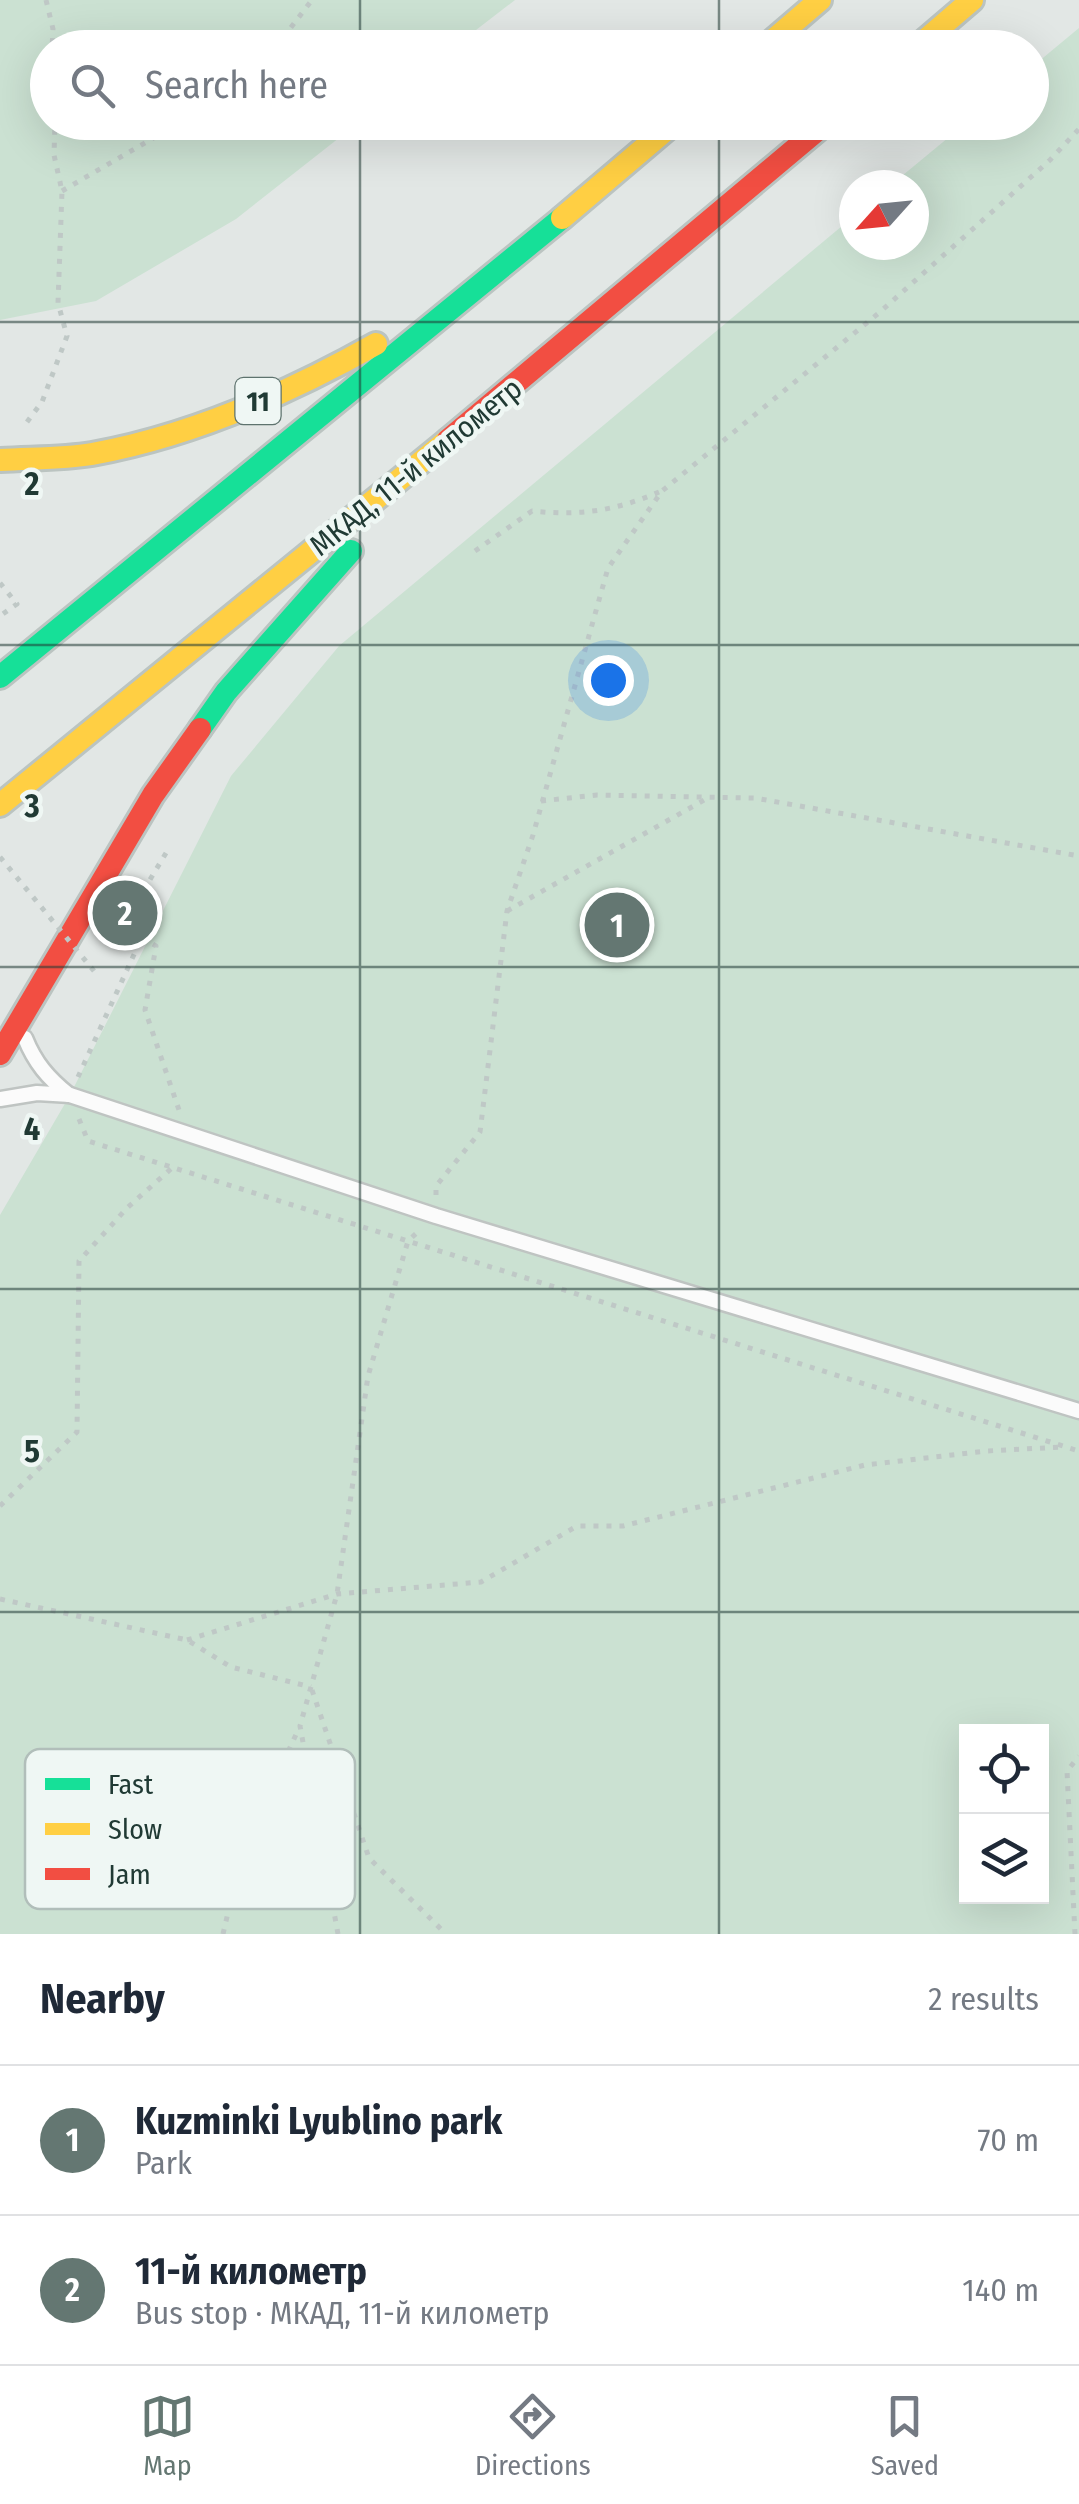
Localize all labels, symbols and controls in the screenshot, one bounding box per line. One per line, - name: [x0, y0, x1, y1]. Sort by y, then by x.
- search box: [30, 30, 1049, 140]
- icon: search: [65, 58, 120, 113]
- text: Search here: [145, 62, 328, 108]
- north arrow: [839, 170, 929, 260]
- street label: МКАД, 11-й километр: [303, 370, 529, 564]
- road number: 11: [236, 378, 280, 424]
- text: 2: [24, 465, 40, 503]
- your location: [583, 655, 634, 706]
- text: 3: [23, 787, 40, 825]
- pin: 2: [92, 876, 158, 950]
- pin: 1: [584, 888, 650, 962]
- text: 4: [24, 1110, 40, 1148]
- text: 5: [24, 1432, 40, 1470]
- map controls: [959, 1724, 1049, 1904]
- button: locate: [959, 1724, 1049, 1814]
- legend: [25, 1749, 355, 1909]
- text: Fast: [108, 1768, 154, 1801]
- text: Slow: [108, 1813, 162, 1846]
- button: layers: [959, 1814, 1049, 1904]
- text: Jam: [108, 1858, 151, 1891]
- text: Nearby: [40, 1974, 165, 2024]
- text: 2 results: [928, 1980, 1039, 2018]
- text: Kuzminki Lyublino park: [135, 2098, 502, 2144]
- text: 1: [66, 2121, 79, 2159]
- text: 70 m: [978, 2121, 1039, 2159]
- text: Park: [135, 2144, 192, 2182]
- text: 11-й километр: [135, 2248, 367, 2294]
- text: 2: [65, 2271, 80, 2309]
- text: 140 m: [962, 2271, 1039, 2309]
- text: Bus stop · МКАД, 11-й километр: [135, 2294, 550, 2332]
- tab: Map: [140, 2389, 195, 2482]
- tab: Directions: [475, 2389, 591, 2482]
- tab: Saved: [871, 2389, 939, 2482]

